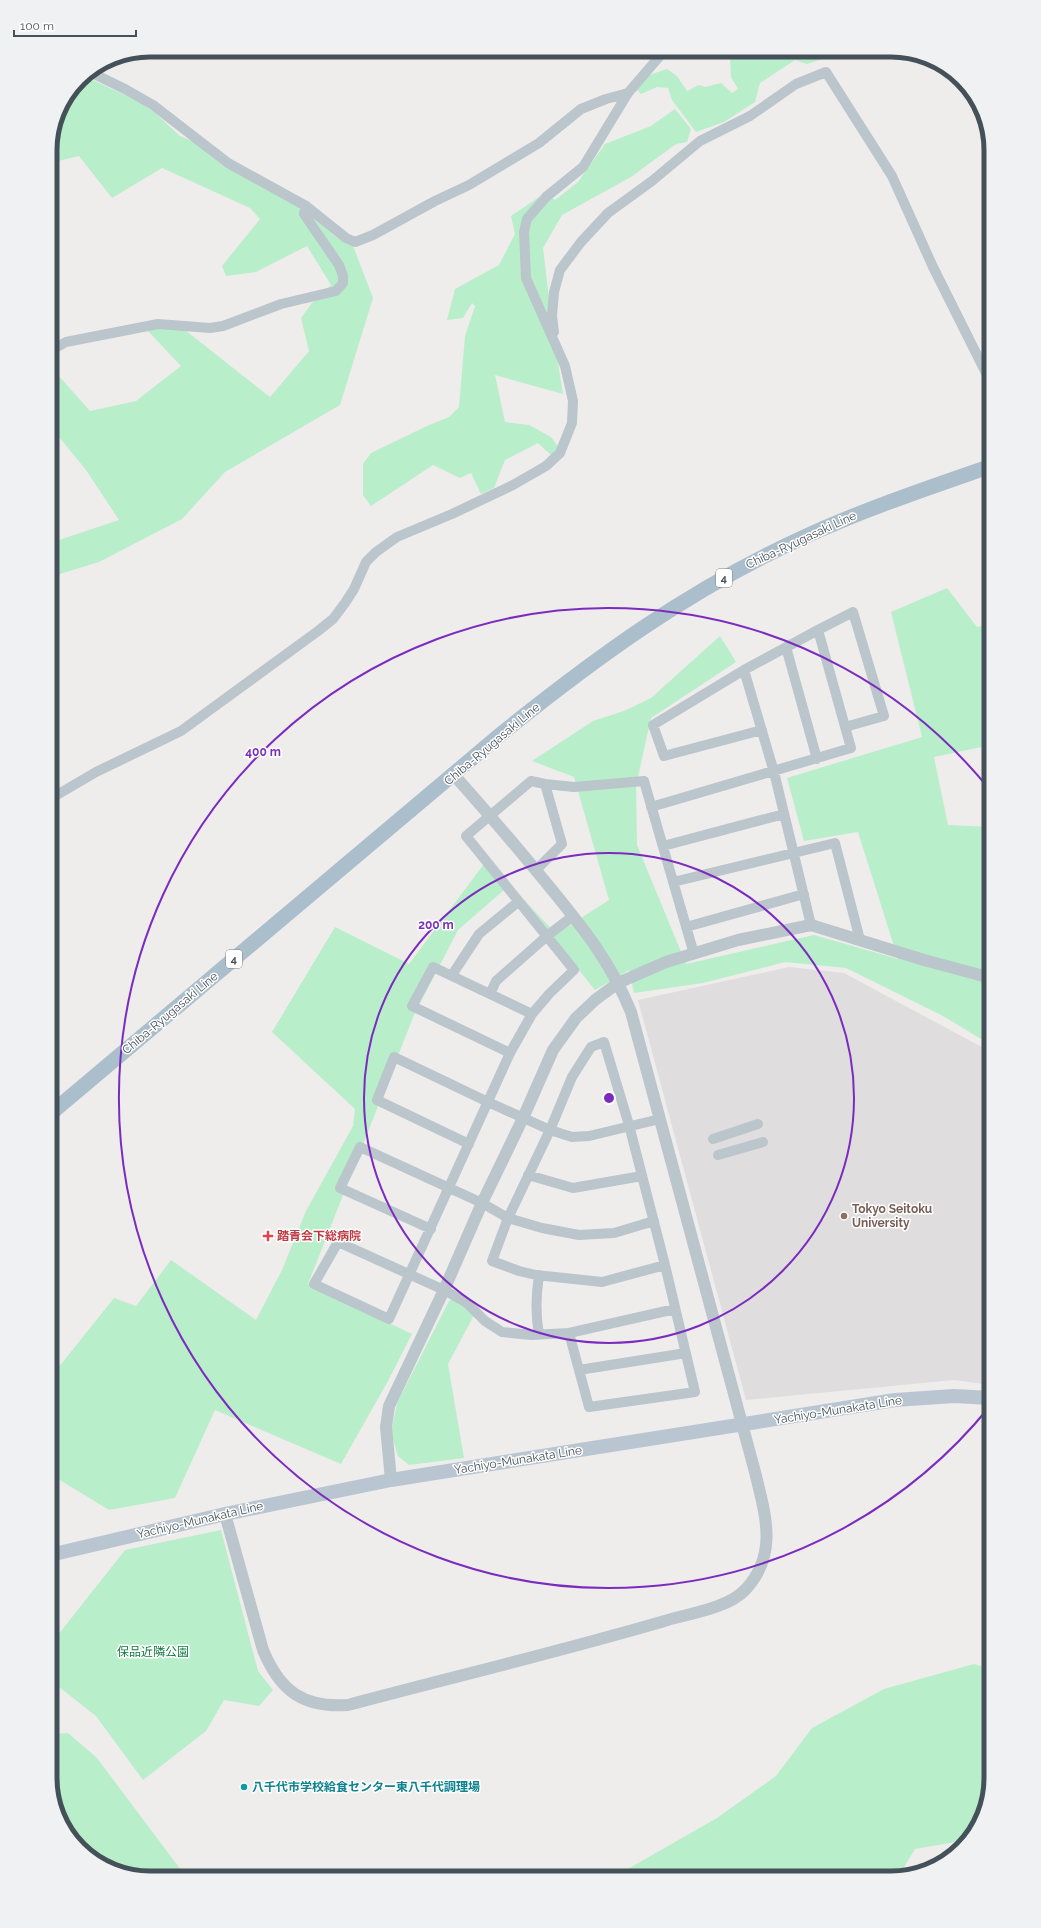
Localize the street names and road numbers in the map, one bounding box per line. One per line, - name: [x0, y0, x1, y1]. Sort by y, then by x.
- street label: Chiba-Ryugasaki Line: [744, 508, 858, 572]
- road number: 4: [716, 569, 732, 587]
- street label: Chiba-Ryugasaki Line: [441, 700, 543, 788]
- road number: 4: [226, 950, 242, 968]
- street label: Chiba-Ryugasaki Line: [119, 969, 221, 1057]
- street label: Yachiyo-Munakata Line: [773, 1393, 903, 1427]
- street label: Yachiyo-Munakata Line: [453, 1443, 583, 1477]
- street label: Yachiyo-Munakata Line: [135, 1499, 265, 1541]

